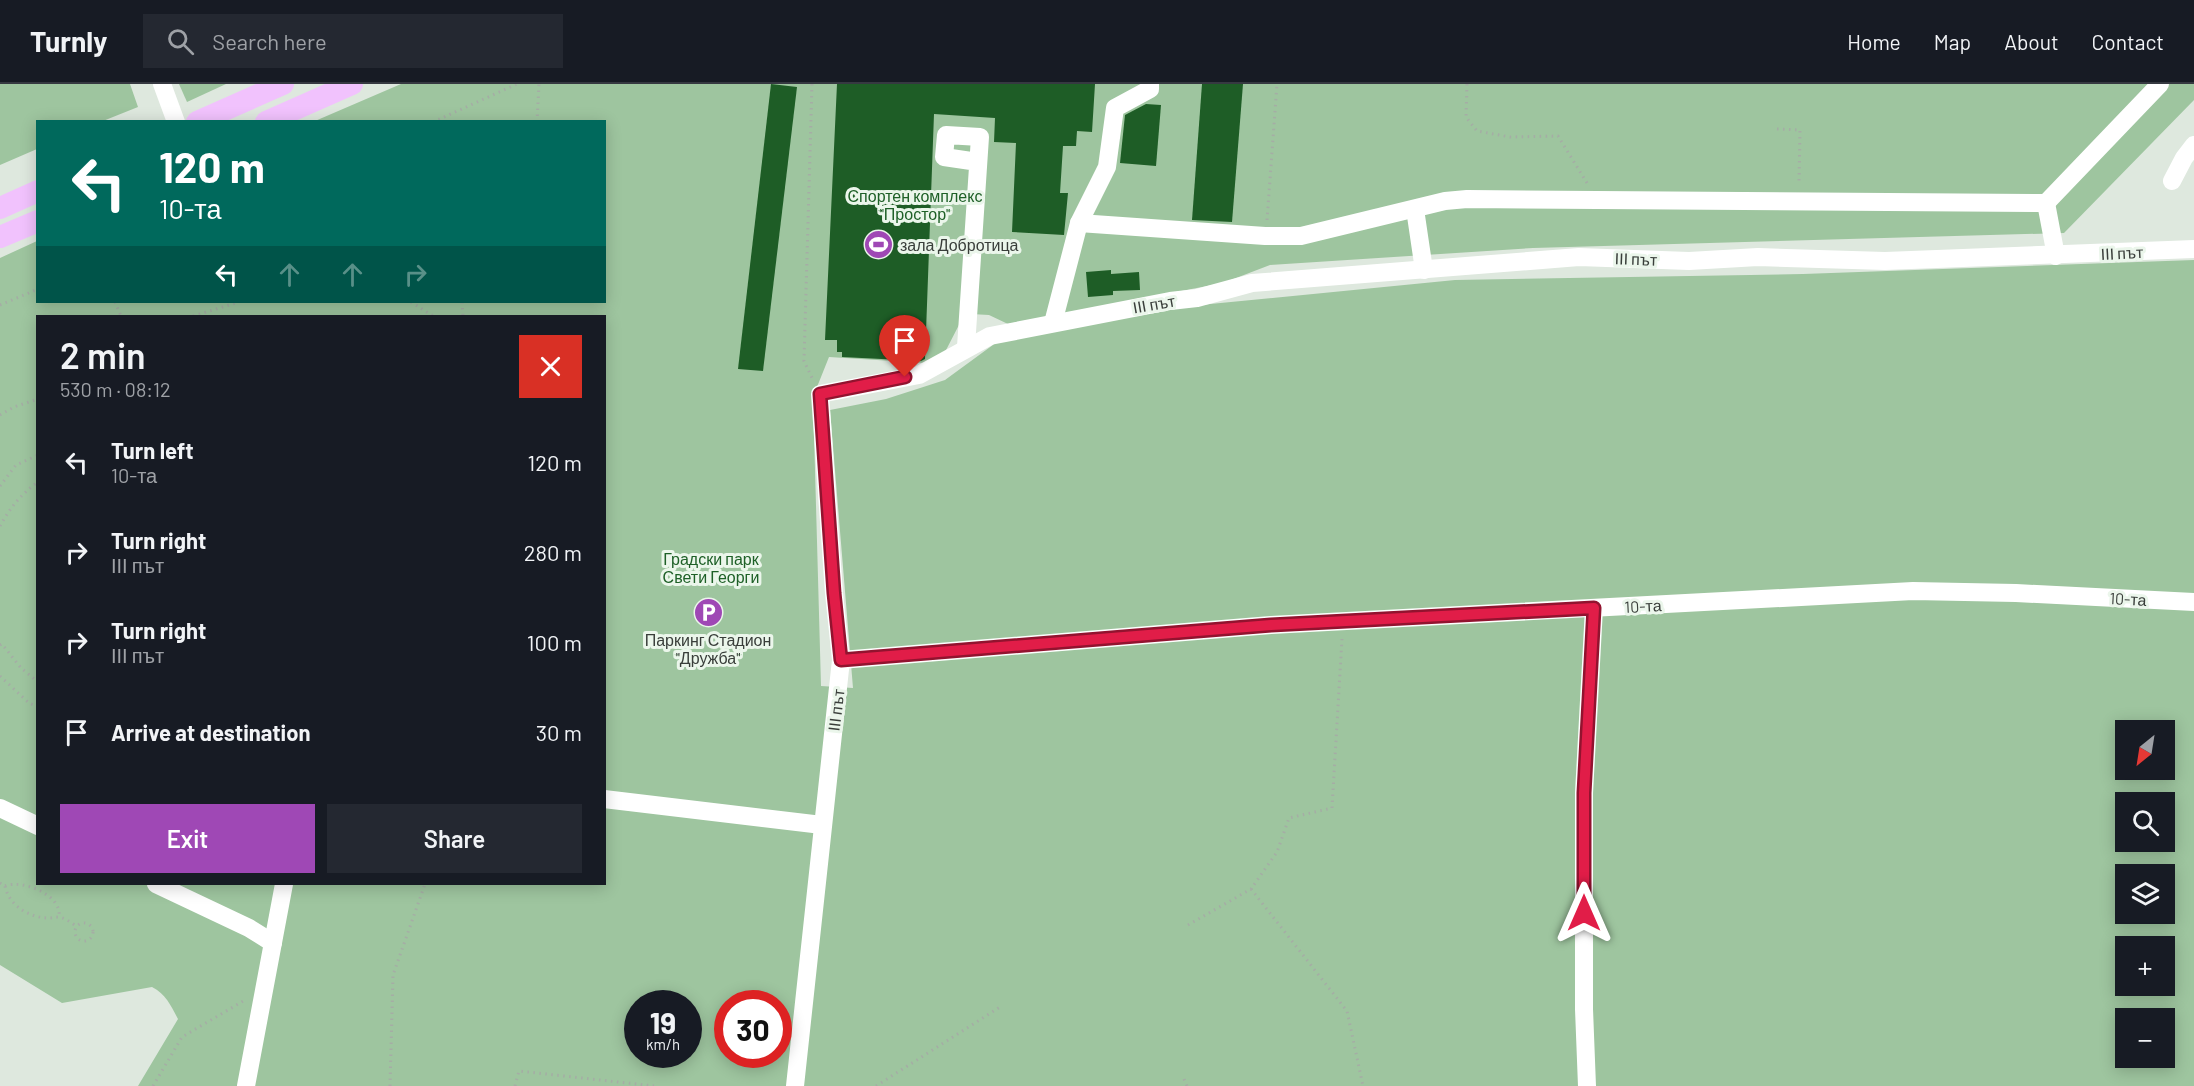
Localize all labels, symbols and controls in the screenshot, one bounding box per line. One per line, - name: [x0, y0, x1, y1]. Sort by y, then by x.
- search box: [143, 14, 563, 68]
- text: Turnly: [30, 24, 107, 58]
- icon: search: [164, 25, 197, 58]
- text: Search here: [212, 28, 327, 54]
- text: Home: [1847, 29, 1901, 54]
- text: Map: [1934, 29, 1971, 54]
- text: About: [2004, 29, 2059, 54]
- text: Contact: [2092, 29, 2164, 54]
- text: 120 m: [159, 141, 265, 191]
- icon: left: [60, 144, 138, 222]
- park label: Спортен комплекс "Простор": [848, 186, 982, 223]
- text: 10-та: [159, 192, 221, 224]
- sports icon: зала Добротица: [863, 229, 895, 261]
- place label: зала Добротица: [900, 235, 1019, 254]
- street label: ІІІ път: [2100, 242, 2144, 263]
- street label: ІІІ път: [1614, 248, 1658, 269]
- icon: left: [210, 258, 243, 291]
- icon: ahead: [273, 258, 306, 291]
- icon: ahead: [336, 258, 369, 291]
- icon: right: [399, 258, 432, 291]
- street label: ІІІ път: [1131, 290, 1177, 317]
- pin: [879, 315, 930, 377]
- icon: arrive: [888, 324, 921, 357]
- text: 2 min: [60, 333, 146, 376]
- button: close: [519, 335, 582, 398]
- text: 530 m · 08:12: [60, 377, 171, 401]
- text: Turn left: [111, 437, 194, 463]
- icon: left: [60, 446, 93, 479]
- text: 120 m: [527, 449, 582, 475]
- text: 10-та: [111, 463, 157, 487]
- text: Turn right: [111, 527, 206, 553]
- icon: right: [60, 536, 93, 569]
- text: 280 m: [524, 539, 582, 565]
- park label: Градски парк Свети Георги: [663, 549, 760, 586]
- text: ІІІ път: [111, 553, 164, 577]
- street label: 10-та: [2109, 588, 2147, 609]
- street label: 10-та: [1624, 595, 1662, 616]
- parking icon: Паркинг Стадион "Дружба": [692, 596, 724, 628]
- text: Turn right: [111, 617, 206, 643]
- icon: right: [60, 626, 93, 659]
- text: 100 m: [527, 629, 582, 655]
- place label: Паркинг Стадион "Дружба": [645, 630, 771, 667]
- text: ІІІ път: [111, 643, 164, 667]
- street label: ІІІ път: [823, 687, 848, 732]
- icon: arrive: [60, 716, 93, 749]
- text: Arrive at destination: [111, 719, 310, 745]
- text: 30 m: [536, 719, 582, 745]
- north arrow: [2115, 720, 2175, 780]
- map controls: [2115, 720, 2175, 1068]
- button: search: [2115, 792, 2175, 852]
- button: Exit: [60, 804, 315, 873]
- button: Share: [327, 804, 582, 873]
- button: layers: [2115, 864, 2175, 924]
- position arrow: [1552, 881, 1616, 945]
- button: +: [2115, 936, 2175, 996]
- speed limit sign: 30: [714, 990, 792, 1068]
- text: 19: [650, 1004, 676, 1040]
- button: −: [2115, 1008, 2175, 1068]
- text: km/h: [646, 1035, 680, 1053]

